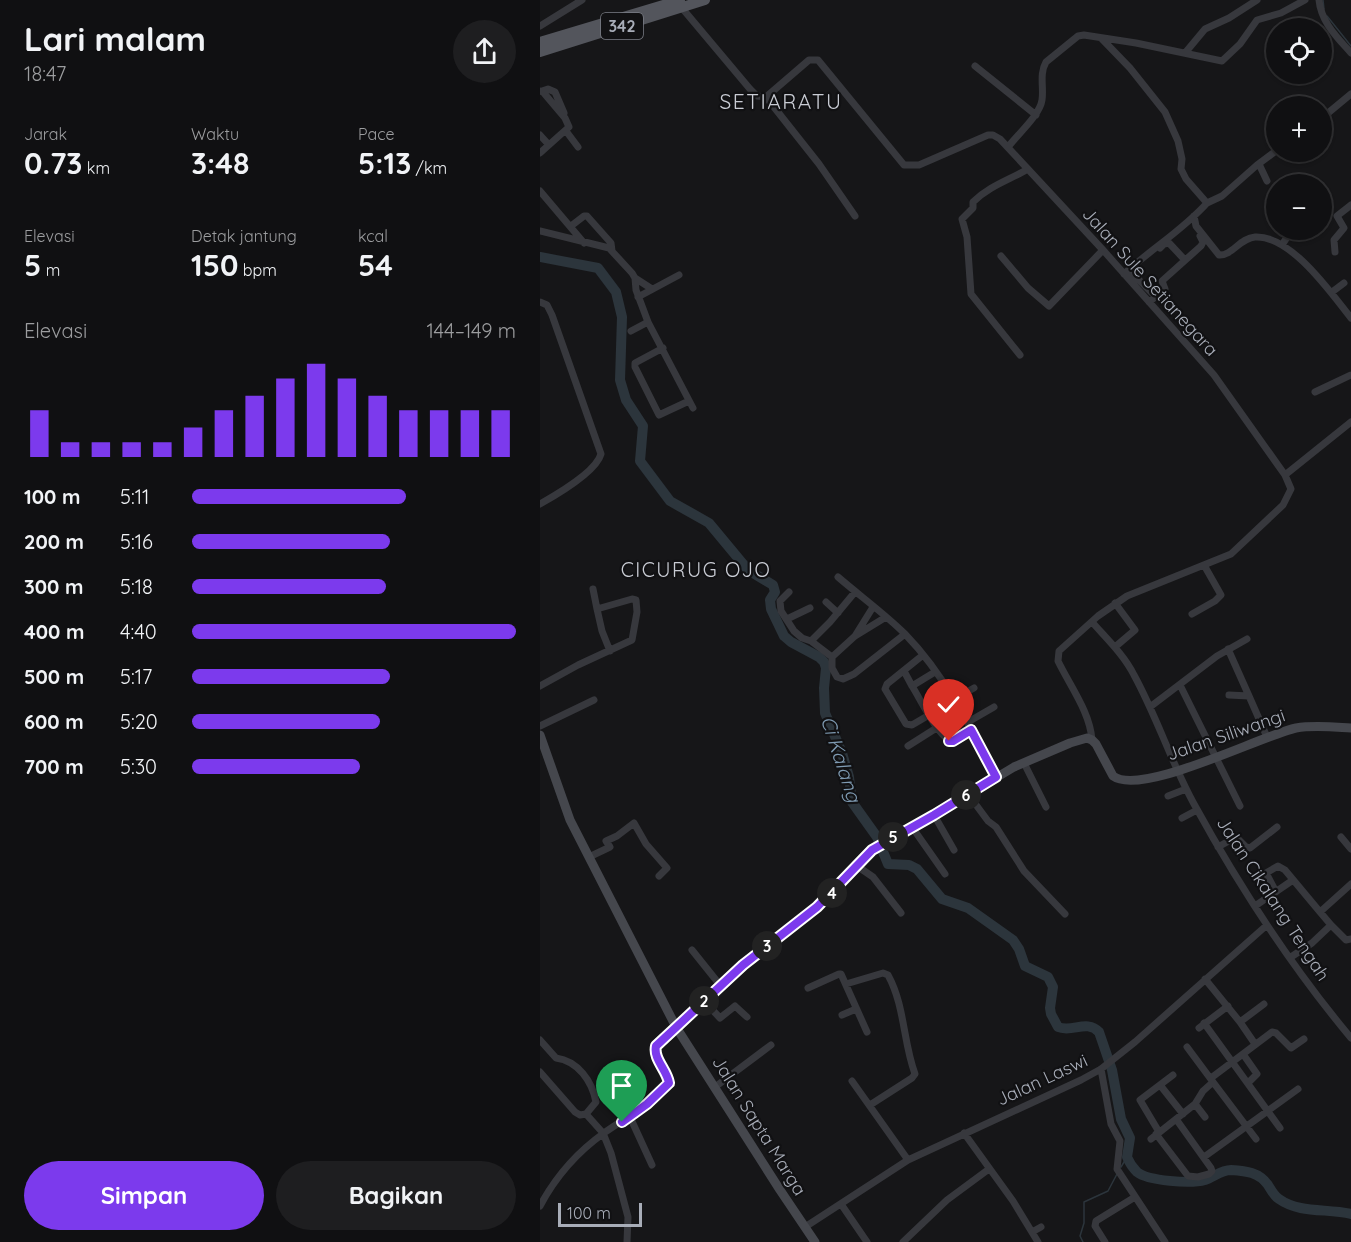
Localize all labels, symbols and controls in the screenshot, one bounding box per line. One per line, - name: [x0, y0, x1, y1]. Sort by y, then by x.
- road number: 342: [601, 13, 643, 39]
- text: Lari malam: [24, 18, 206, 59]
- map controls: [1266, 18, 1332, 240]
- button: locate: [1266, 18, 1332, 84]
- button: share: [453, 20, 516, 83]
- text: 18:47: [24, 61, 66, 86]
- district label: SETIARATU: [719, 88, 843, 114]
- button: +: [1266, 96, 1332, 162]
- text: Jarak: [24, 124, 67, 144]
- text: Waktu: [191, 124, 239, 144]
- text: Pace: [358, 124, 394, 144]
- text: 0.73: [24, 144, 82, 182]
- text: 3:48: [191, 144, 249, 182]
- text: 5:13: [358, 144, 411, 182]
- text: km: [82, 158, 110, 178]
- text: /km: [411, 158, 447, 178]
- button: −: [1266, 174, 1332, 240]
- street label: Jalan Sule Setianegara: [1077, 203, 1223, 361]
- text: Elevasi: [24, 226, 75, 246]
- text: Detak jantung: [191, 226, 297, 246]
- text: kcal: [358, 226, 388, 246]
- text: 5: [24, 246, 41, 284]
- text: 150: [191, 246, 238, 284]
- text: 54: [358, 246, 393, 284]
- text: m: [41, 260, 60, 280]
- text: bpm: [238, 260, 277, 280]
- text: Elevasi: [24, 318, 87, 343]
- text: 144–149 m: [426, 318, 516, 343]
- text: 100 m: [24, 484, 80, 509]
- text: 5:11: [120, 484, 149, 509]
- text: 200 m: [24, 529, 84, 554]
- text: 5:16: [120, 529, 153, 554]
- district label: CICURUG OJO: [621, 557, 771, 582]
- text: 300 m: [24, 574, 83, 599]
- text: 5:18: [120, 574, 153, 599]
- text: 400 m: [24, 619, 84, 644]
- text: 4:40: [120, 619, 157, 644]
- text: 500 m: [24, 664, 84, 689]
- text: 5:17: [120, 664, 152, 689]
- pin: [923, 679, 974, 741]
- icon: check: [932, 688, 965, 721]
- street label: Jalan Siliwangi: [1164, 704, 1288, 766]
- text: 600 m: [24, 709, 84, 734]
- text: 5:20: [120, 709, 158, 734]
- water label: Ci Kalang: [816, 713, 868, 807]
- text: 700 m: [24, 754, 84, 779]
- text: 5:30: [120, 754, 157, 779]
- pin: 6: [951, 780, 981, 810]
- text: 6: [962, 785, 970, 805]
- street label: Jalan Cikalang Tengah: [1212, 812, 1335, 985]
- pin: 5: [878, 822, 908, 852]
- text: 5: [888, 827, 898, 847]
- pin: 4: [817, 878, 847, 908]
- text: 4: [827, 883, 837, 903]
- pin: 3: [752, 931, 782, 961]
- text: 3: [763, 936, 771, 956]
- pin: 2: [689, 986, 719, 1016]
- text: 2: [699, 991, 709, 1011]
- street label: Jalan Laswi: [993, 1048, 1091, 1111]
- street label: Jalan Sapta Marga: [707, 1052, 812, 1200]
- pin: [596, 1060, 647, 1122]
- icon: arrive: [605, 1069, 638, 1102]
- button: Simpan: [24, 1161, 264, 1230]
- button: Bagikan: [276, 1161, 516, 1230]
- scale bar: [558, 1200, 642, 1228]
- text: 100 m: [567, 1203, 611, 1223]

